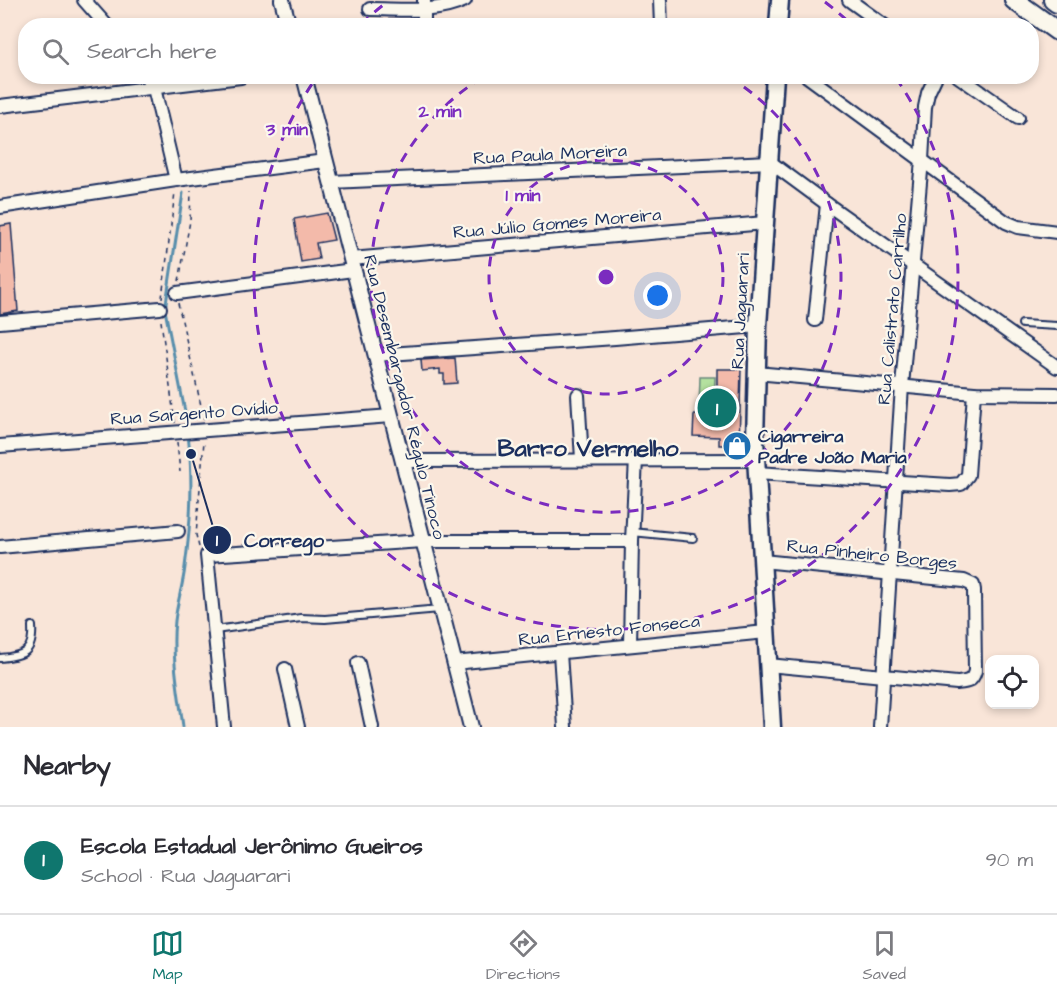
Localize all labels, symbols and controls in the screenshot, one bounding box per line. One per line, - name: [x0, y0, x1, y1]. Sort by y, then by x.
- search box: [18, 18, 1039, 84]
- icon: search: [39, 35, 72, 68]
- text: Search here: [87, 36, 217, 67]
- text: 2 min: [417, 99, 462, 124]
- text: 3 min: [265, 117, 308, 142]
- street label: Rua Paula Moreira: [473, 138, 627, 171]
- text: 1 min: [505, 183, 541, 208]
- street label: Rua Júlio Gomes Moreira: [452, 202, 662, 245]
- street label: Rua Calistrato Carrilho: [872, 212, 913, 406]
- street label: Rua Desembargador Régulo Tinoco: [356, 252, 452, 542]
- street label: Rua Jaguarari: [725, 252, 757, 370]
- centre of rings: [596, 267, 616, 287]
- your location: [643, 281, 672, 310]
- pin: 1: [698, 386, 736, 430]
- street label: Rua Sargento Ovídio: [109, 395, 279, 433]
- place label: Cigarreira Padre João Maria: [758, 424, 908, 470]
- shop icon: Cigarreira Padre João Maria: [721, 430, 753, 462]
- district label: Barro Vermelho: [498, 432, 679, 466]
- callout: Corrego: [202, 521, 336, 559]
- text: Corrego: [244, 527, 325, 556]
- text: 1: [216, 528, 219, 553]
- street label: Rua Pinheiro Borges: [785, 533, 958, 577]
- street label: Rua Ernesto Fonseca: [517, 609, 701, 652]
- map controls: [985, 655, 1039, 709]
- button: locate: [985, 655, 1039, 709]
- text: Nearby: [24, 748, 111, 784]
- text: Escola Estadual Jerônimo Gueiros: [81, 831, 423, 862]
- text: 1: [42, 846, 45, 874]
- text: 90 m: [985, 846, 1033, 874]
- text: School · Rua Jaguarari: [81, 862, 290, 890]
- tab: Map: [151, 927, 184, 985]
- tab: Directions: [486, 927, 560, 985]
- tab: Saved: [862, 927, 906, 985]

